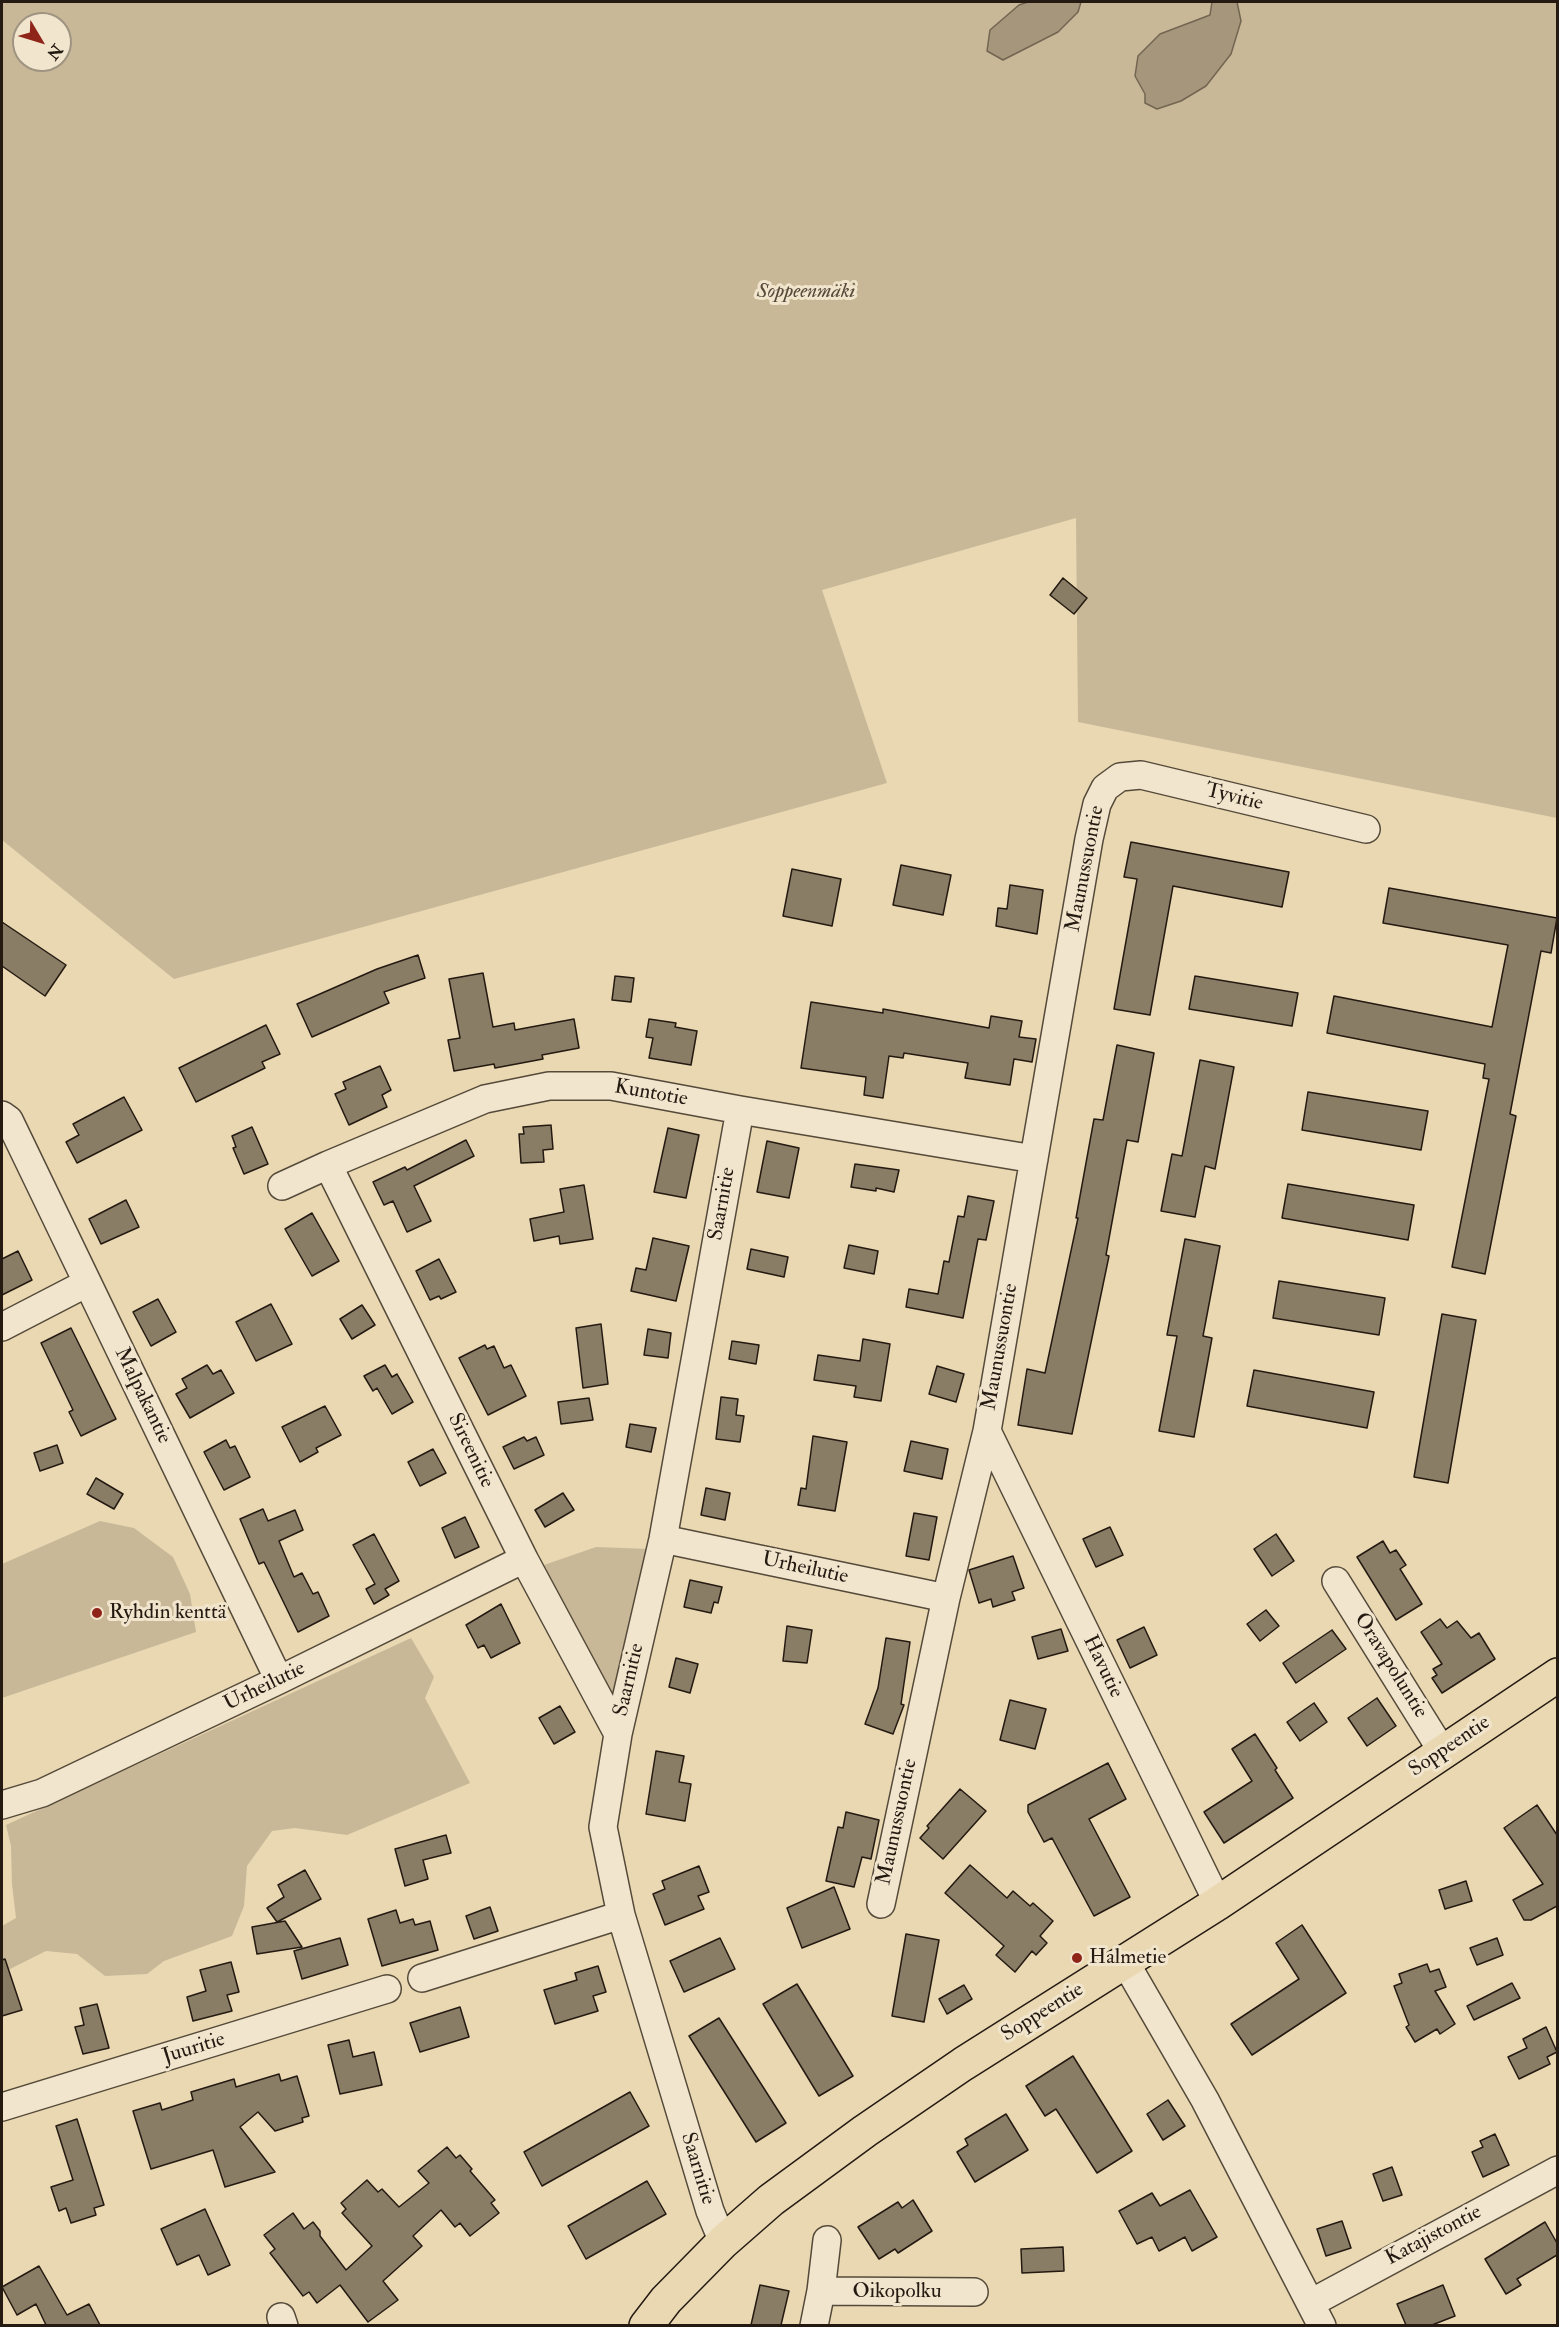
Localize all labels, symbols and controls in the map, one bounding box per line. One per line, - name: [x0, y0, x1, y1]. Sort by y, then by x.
- north arrow: [12, 12, 72, 72]
- text: N: [42, 40, 67, 64]
- park label: Soppeenmäki: [757, 279, 855, 305]
- street label: Tyvitie: [1203, 779, 1265, 817]
- street label: Maunussuontie: [1061, 804, 1111, 934]
- street label: Kuntotie: [612, 1075, 690, 1113]
- street label: Saarnitie: [704, 1165, 742, 1243]
- street label: Maunussuontie: [977, 1282, 1025, 1412]
- street label: Malpakantie: [108, 1344, 176, 1448]
- street label: Sireenitie: [441, 1410, 499, 1492]
- street label: Urheilutie: [760, 1548, 850, 1590]
- place label: Ryhdin kenttä: [109, 1600, 226, 1626]
- marker: Ryhdin kenttä: [90, 1606, 104, 1620]
- street label: Oravapoluntie: [1348, 1609, 1432, 1723]
- street label: Havutie: [1076, 1632, 1128, 1702]
- street label: Saarnitie: [609, 1641, 651, 1719]
- street label: Urheilutie: [220, 1657, 310, 1717]
- street label: Soppeentie: [1405, 1711, 1495, 1783]
- street label: Maunussuontie: [872, 1757, 924, 1887]
- place label: Halmetie: [1089, 1945, 1166, 1971]
- marker: Halmetie: [1070, 1951, 1084, 1965]
- street label: Soppeentie: [997, 1978, 1089, 2048]
- street label: Juuritie: [160, 2028, 228, 2070]
- street label: Saarnitie: [674, 2130, 720, 2208]
- street label: Katajistontie: [1382, 2200, 1486, 2272]
- street label: Oikopolku: [852, 2279, 942, 2305]

